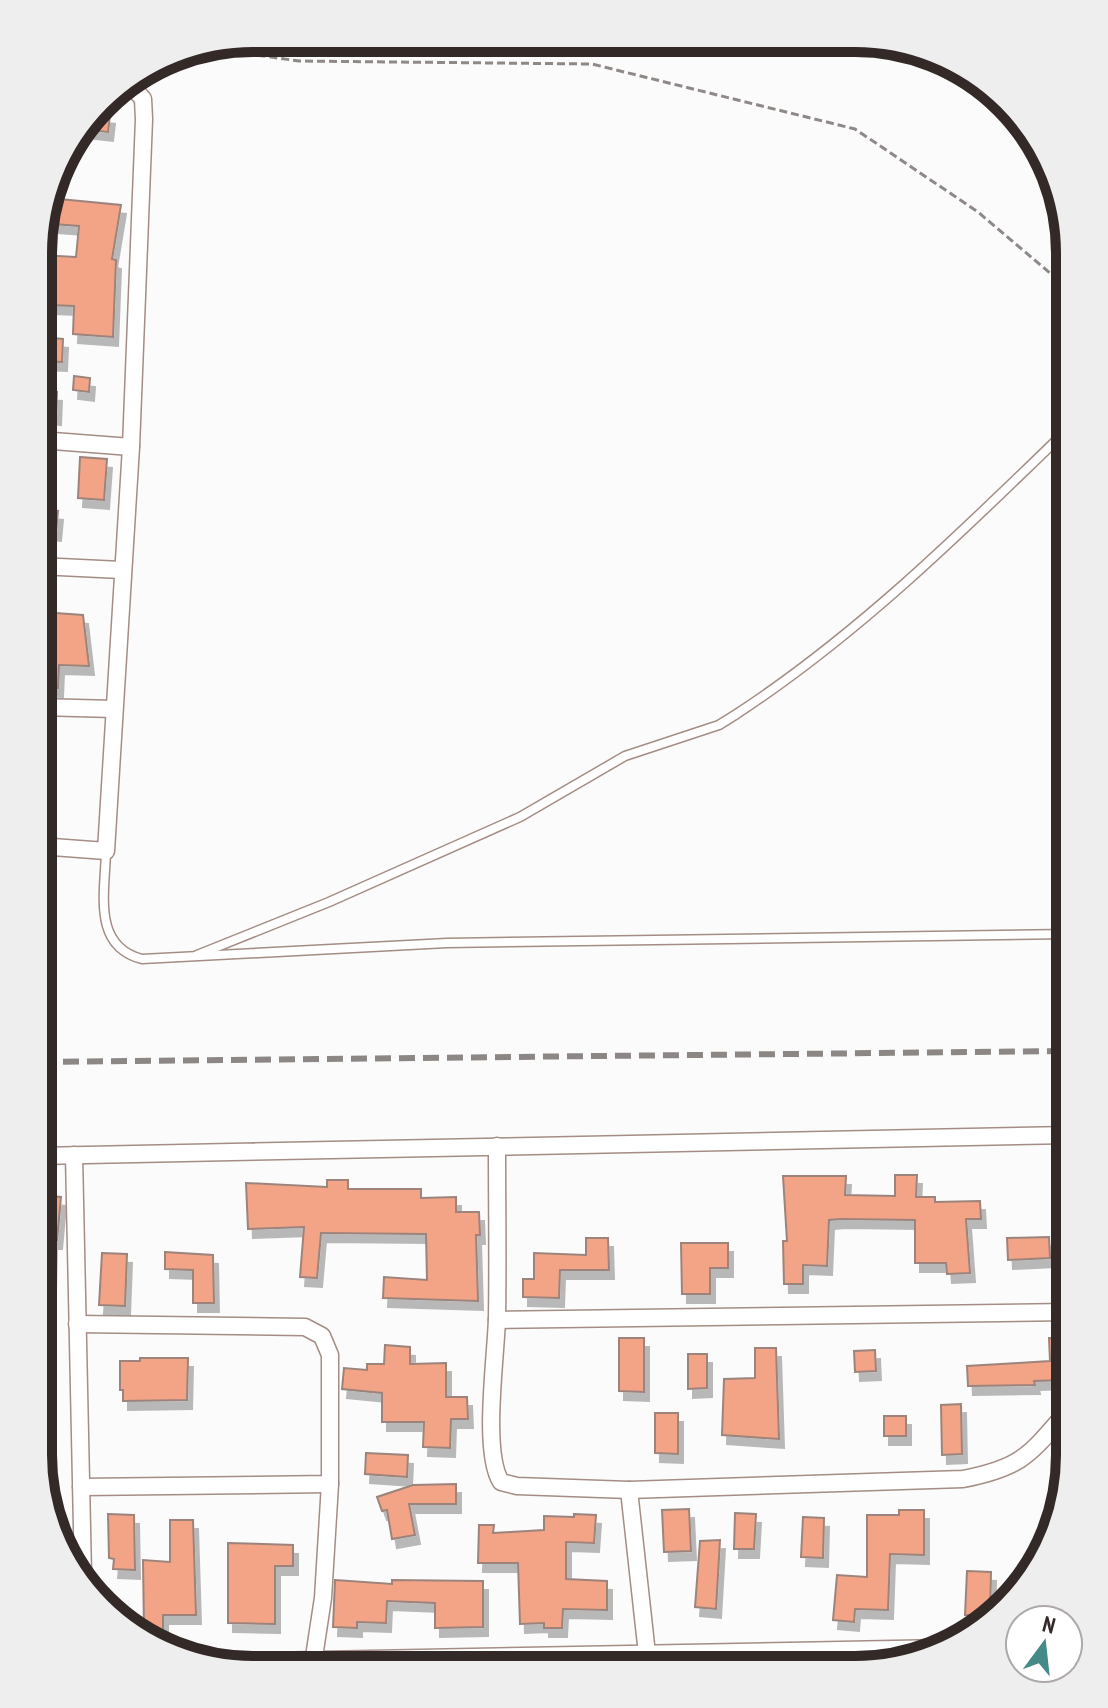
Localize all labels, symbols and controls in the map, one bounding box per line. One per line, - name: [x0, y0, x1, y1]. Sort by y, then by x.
- north arrow: [1004, 1604, 1084, 1684]
- text: N: [1040, 1610, 1059, 1640]

